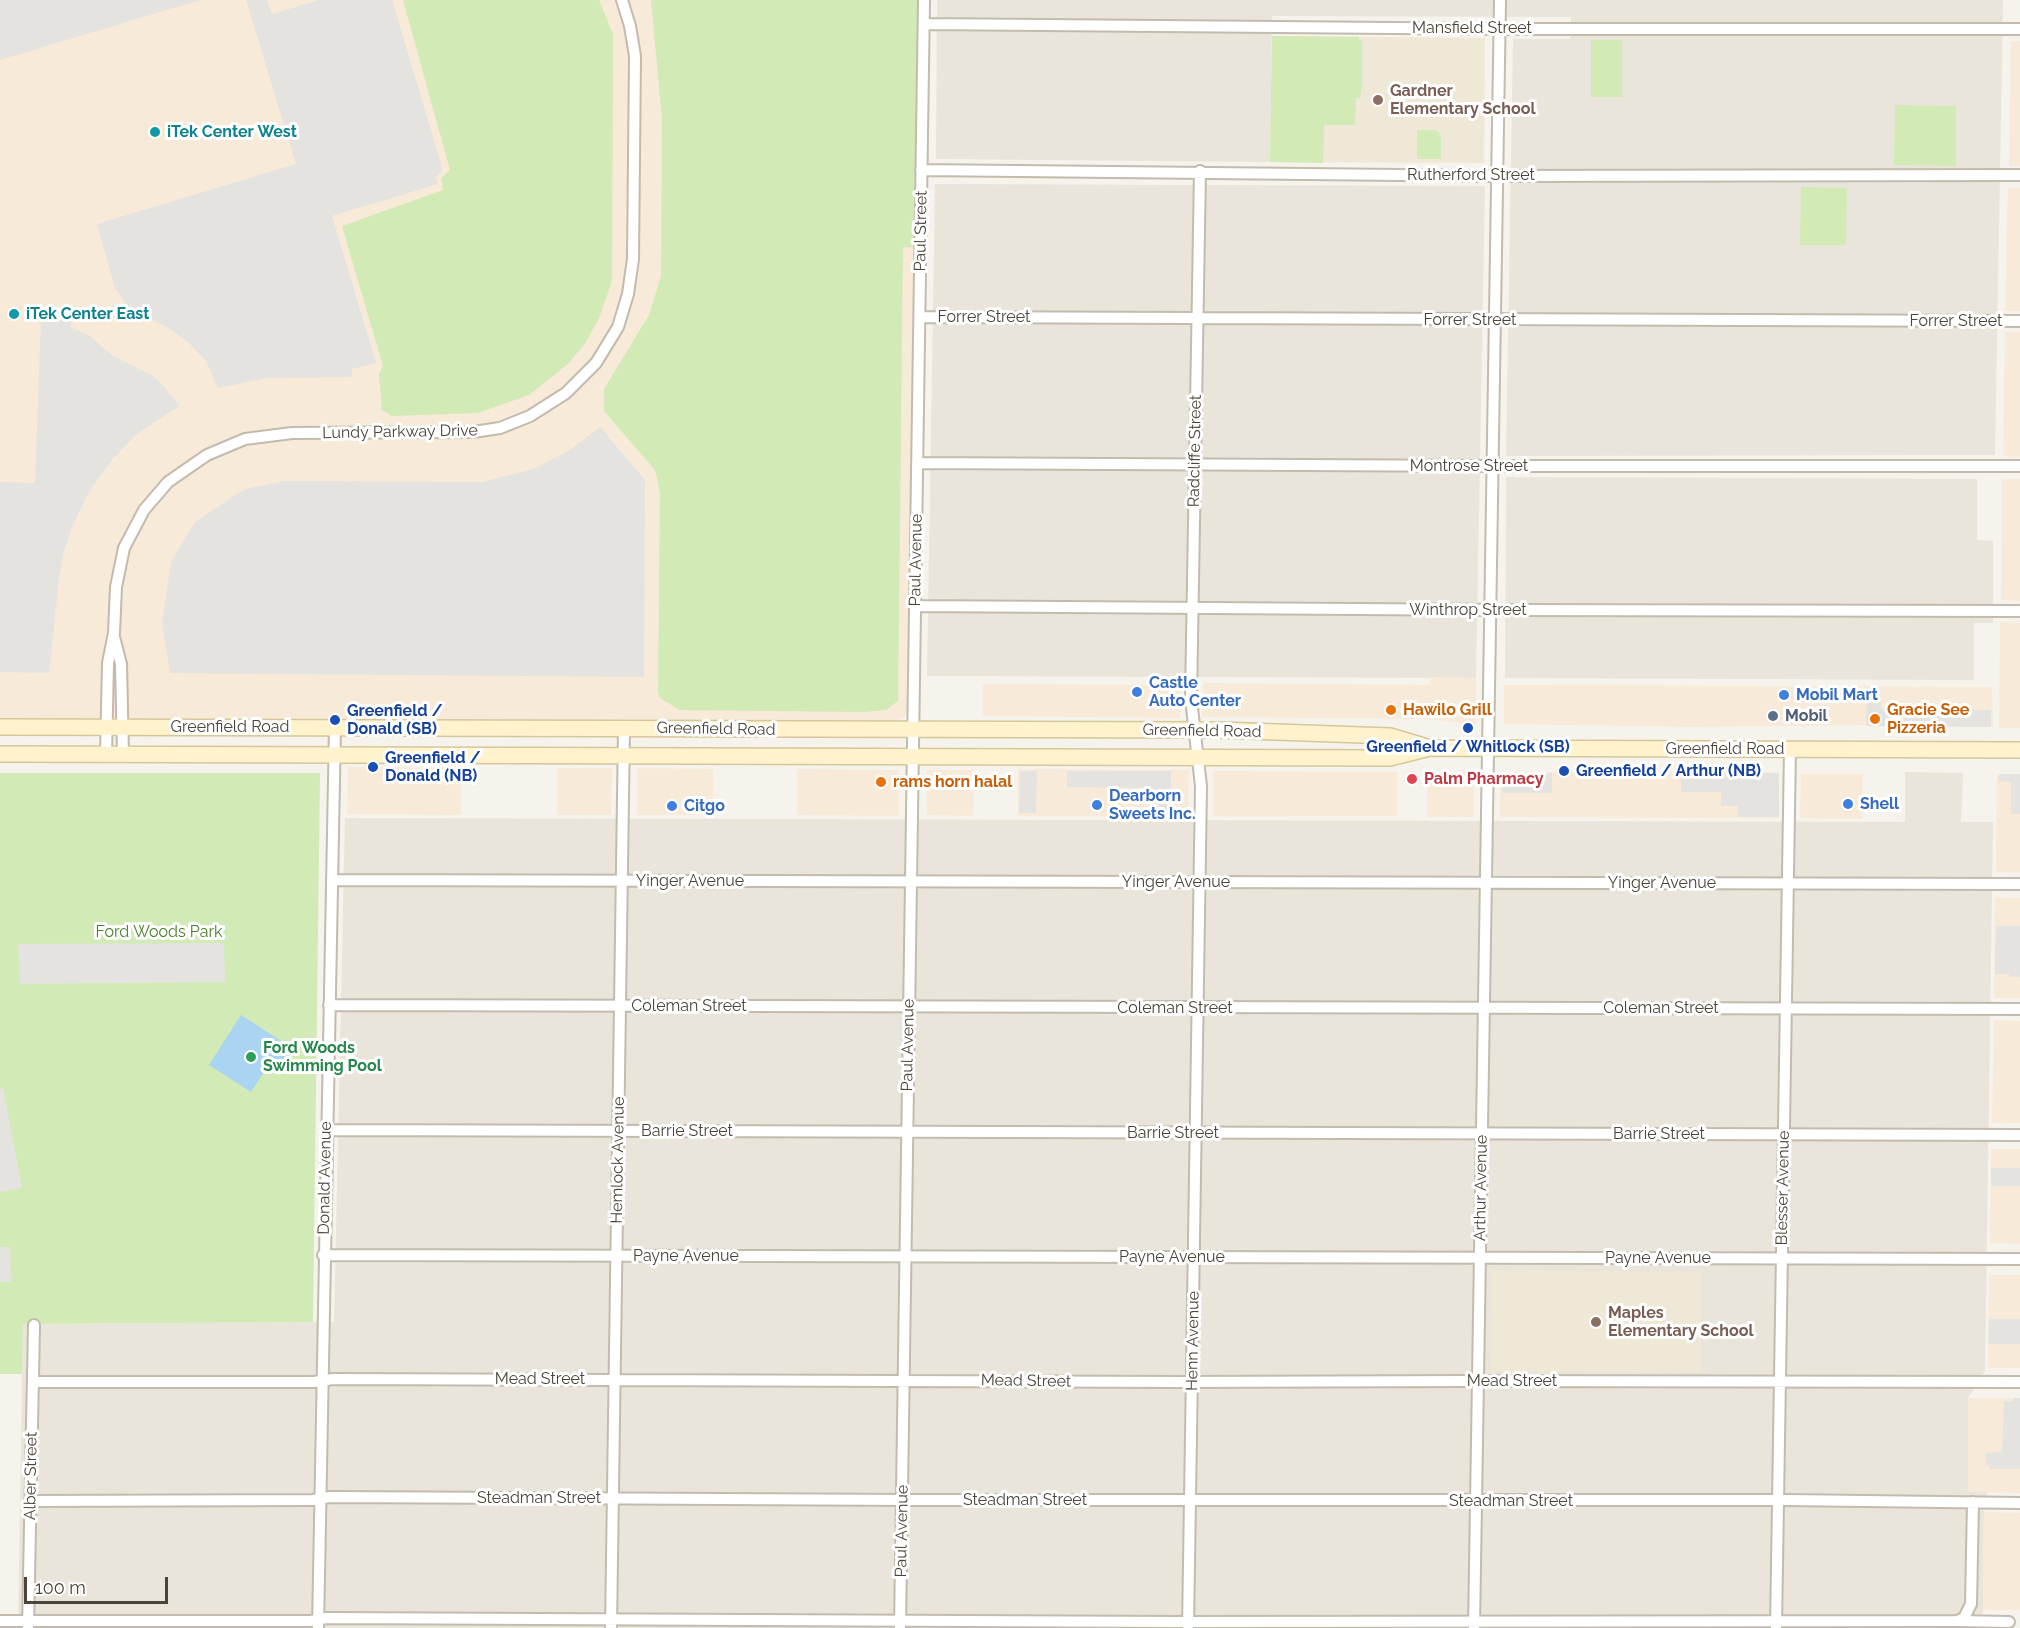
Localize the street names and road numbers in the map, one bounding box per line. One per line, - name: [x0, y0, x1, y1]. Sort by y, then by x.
- street label: Mansfield Street: [1412, 18, 1532, 38]
- street label: Rutherford Street: [1407, 165, 1535, 185]
- street label: Paul Street: [911, 190, 931, 272]
- street label: Forrer Street: [938, 307, 1030, 327]
- street label: Forrer Street: [1424, 310, 1516, 330]
- street label: Forrer Street: [1910, 311, 2002, 331]
- street label: Radcliffe Street: [1184, 395, 1206, 507]
- street label: Lundy Parkway Drive: [322, 421, 478, 443]
- street label: Montrose Street: [1410, 456, 1528, 476]
- street label: Paul Avenue: [906, 514, 926, 606]
- street label: Winthrop Street: [1409, 600, 1527, 620]
- street label: Greenfield Road: [170, 717, 290, 737]
- street label: Greenfield Road: [656, 718, 776, 740]
- street label: Greenfield Road: [1142, 720, 1262, 742]
- street label: Greenfield Road: [1665, 739, 1785, 759]
- street label: Yinger Avenue: [636, 871, 744, 891]
- street label: Yinger Avenue: [1122, 872, 1230, 892]
- street label: Yinger Avenue: [1608, 873, 1716, 893]
- street label: Coleman Street: [631, 996, 747, 1016]
- street label: Coleman Street: [1117, 998, 1233, 1018]
- street label: Coleman Street: [1603, 998, 1719, 1018]
- street label: Paul Avenue: [898, 999, 918, 1091]
- street label: Hemlock Avenue: [607, 1096, 629, 1224]
- street label: Donald Avenue: [314, 1121, 336, 1235]
- street label: Barrie Street: [641, 1121, 733, 1141]
- street label: Barrie Street: [1127, 1123, 1219, 1143]
- street label: Barrie Street: [1613, 1124, 1705, 1144]
- street label: Blesser Avenue: [1772, 1130, 1794, 1246]
- street label: Arthur Avenue: [1470, 1135, 1492, 1241]
- street label: Payne Avenue: [633, 1246, 739, 1266]
- street label: Payne Avenue: [1119, 1247, 1225, 1267]
- street label: Payne Avenue: [1605, 1248, 1711, 1268]
- street label: Henn Avenue: [1183, 1291, 1203, 1391]
- street label: Mead Street: [495, 1369, 585, 1389]
- street label: Mead Street: [981, 1371, 1071, 1391]
- street label: Mead Street: [1467, 1371, 1557, 1391]
- street label: Alber Street: [21, 1432, 41, 1520]
- street label: Paul Avenue: [892, 1485, 912, 1577]
- street label: Steadman Street: [477, 1488, 601, 1508]
- street label: Steadman Street: [963, 1490, 1087, 1510]
- street label: Steadman Street: [1449, 1491, 1573, 1511]

